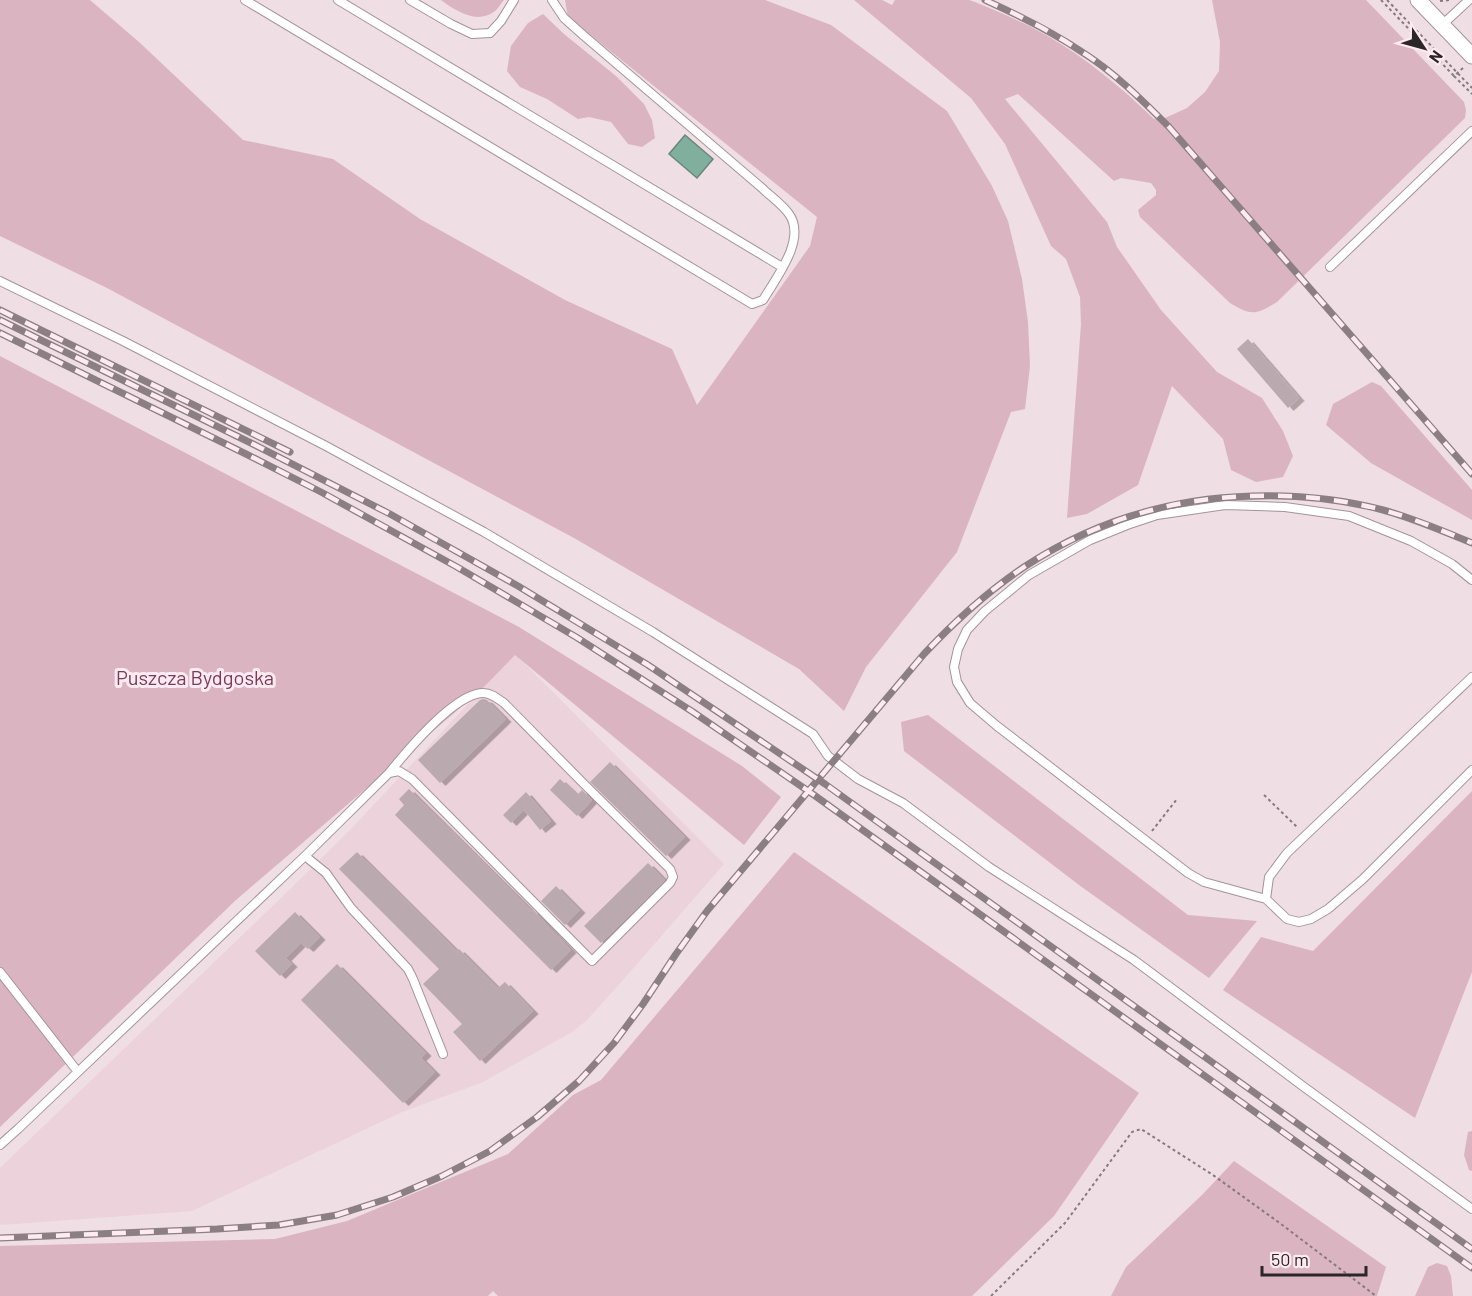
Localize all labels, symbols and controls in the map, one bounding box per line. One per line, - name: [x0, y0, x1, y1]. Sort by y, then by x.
- north arrow: [1394, 18, 1454, 78]
- text: N: [1426, 47, 1447, 67]
- park label: Puszcza Bydgoska: [116, 665, 274, 689]
- scale bar: [1262, 1239, 1366, 1277]
- text: 50 m: [1271, 1248, 1309, 1270]

